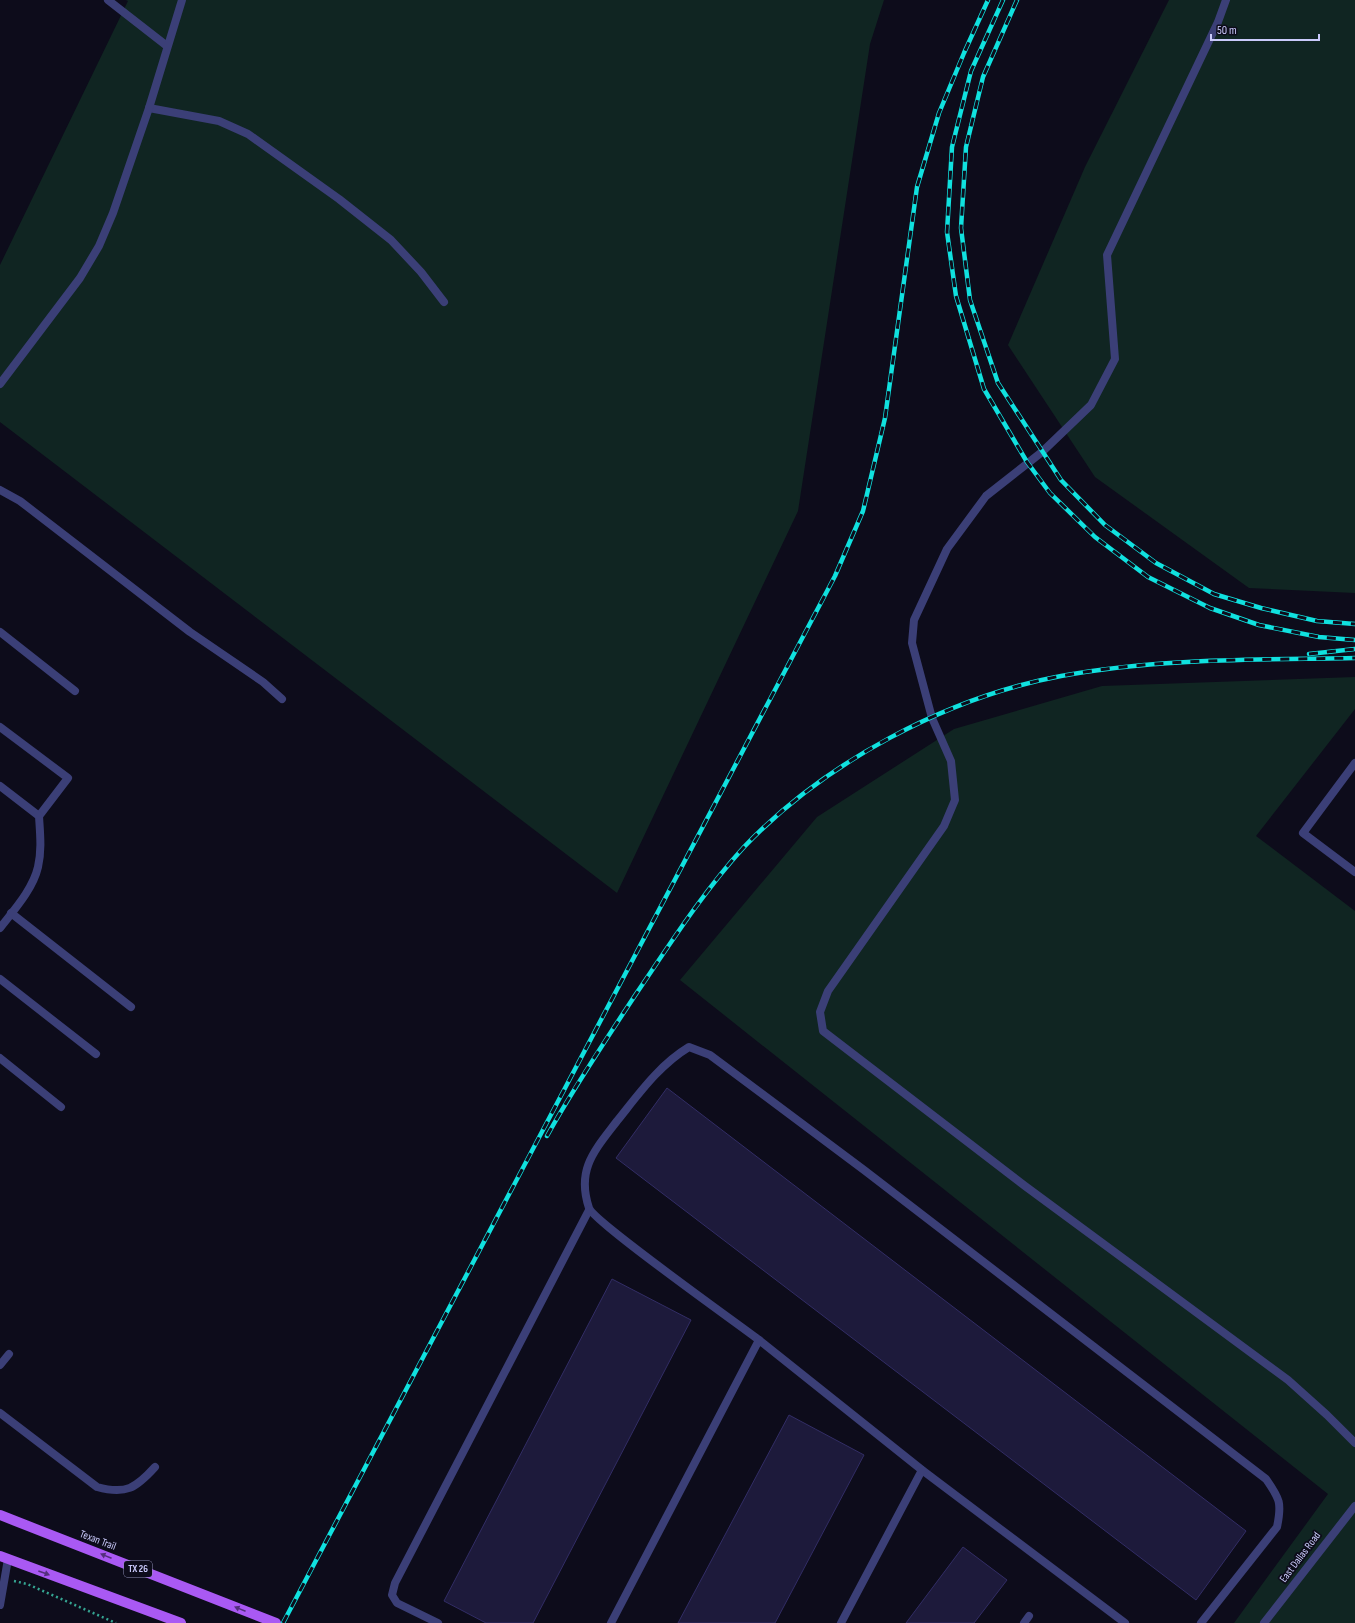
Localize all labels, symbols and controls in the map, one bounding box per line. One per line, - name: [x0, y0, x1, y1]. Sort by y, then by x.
- scale bar: [1211, 16, 1319, 42]
- text: 50 m: [1217, 23, 1237, 38]
- street label: Texan Trail: [78, 1527, 118, 1553]
- street label: East Dallas Road: [1277, 1529, 1323, 1585]
- one-way arrow: [99, 1552, 111, 1558]
- road number: TX 26: [124, 1561, 152, 1577]
- one-way arrow: [39, 1570, 51, 1576]
- one-way arrow: [233, 1605, 245, 1611]

